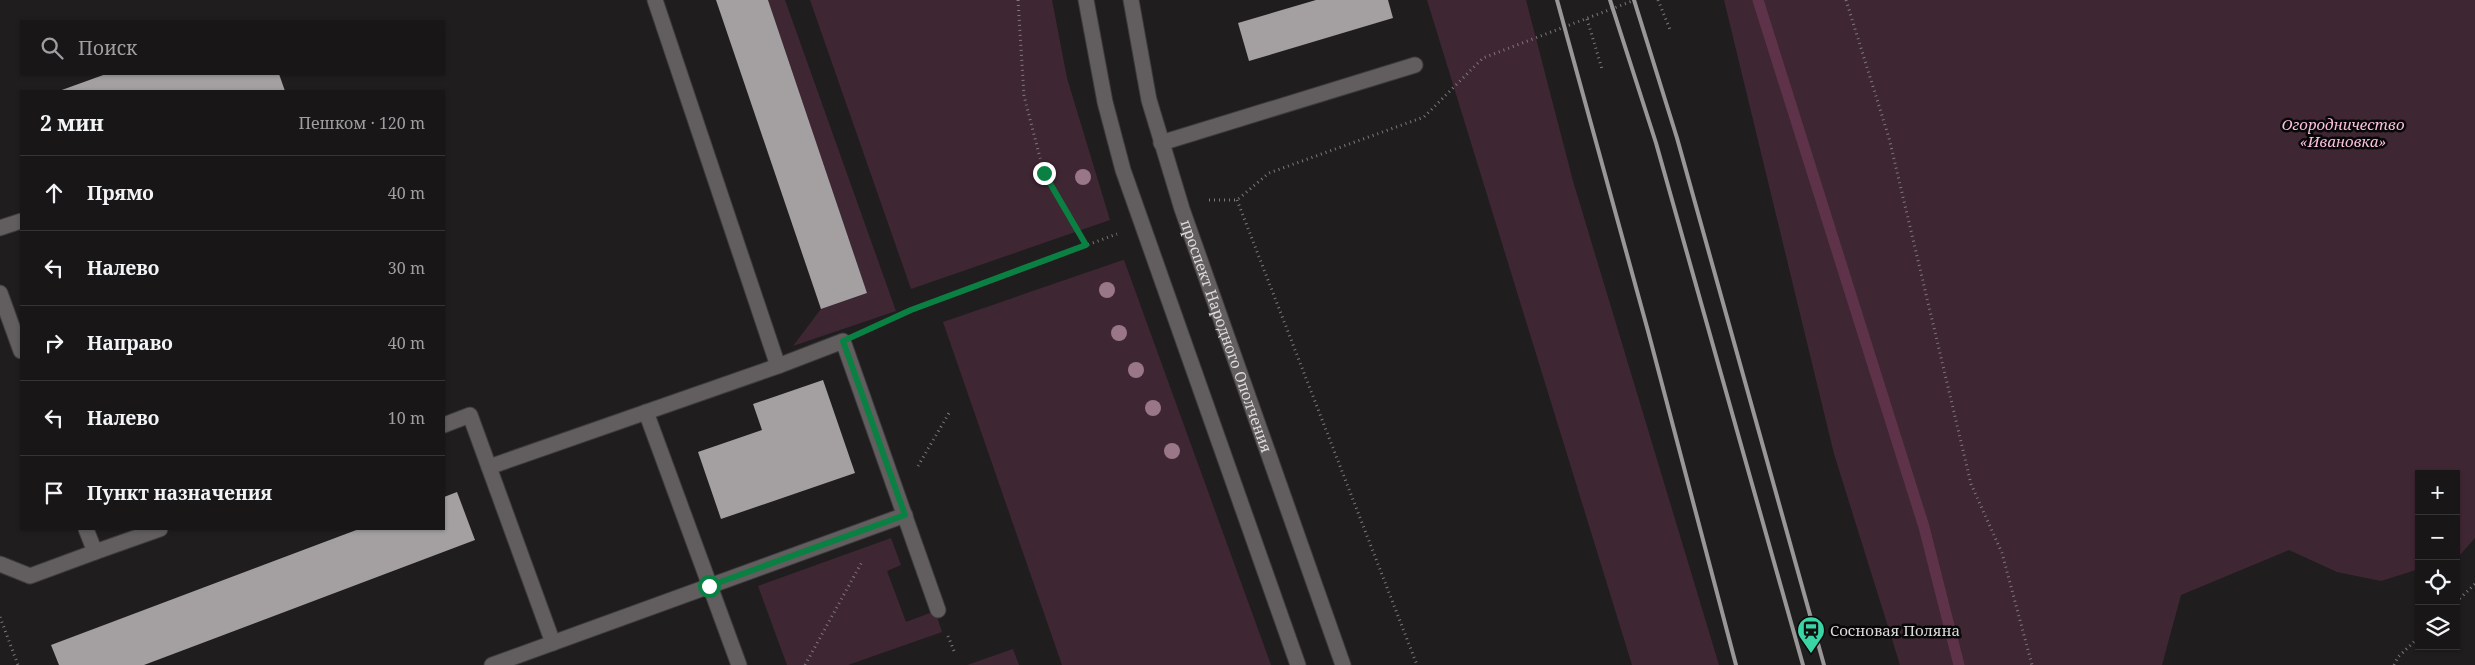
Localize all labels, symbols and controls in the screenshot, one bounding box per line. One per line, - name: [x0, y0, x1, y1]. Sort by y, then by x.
- search box: [20, 20, 445, 75]
- icon: search: [38, 34, 66, 62]
- text: Поиск: [78, 35, 137, 61]
- text: 2 мин: [40, 109, 104, 137]
- text: Пешком · 120 m: [298, 112, 425, 134]
- park label: Огородничество «Ивановка»: [2281, 114, 2405, 151]
- route end: [1033, 162, 1056, 185]
- icon: ahead: [40, 179, 68, 207]
- text: Прямо: [87, 180, 154, 206]
- text: 40 m: [388, 182, 425, 204]
- street label: проспект Народного Ополчения: [1176, 217, 1277, 455]
- icon: left: [40, 254, 68, 282]
- text: Налево: [87, 255, 159, 281]
- text: 30 m: [388, 257, 425, 279]
- icon: right: [40, 329, 68, 357]
- text: Направо: [87, 330, 173, 356]
- text: 40 m: [388, 332, 425, 354]
- icon: left: [40, 404, 68, 432]
- text: Налево: [87, 405, 159, 431]
- text: 10 m: [388, 407, 425, 429]
- map controls: [2415, 470, 2460, 650]
- button: +: [2415, 470, 2460, 515]
- icon: arrive: [40, 479, 68, 507]
- text: Пункт назначения: [87, 480, 272, 506]
- button: −: [2415, 515, 2460, 560]
- button: locate: [2415, 560, 2460, 605]
- route start: [698, 575, 721, 598]
- button: layers: [2415, 605, 2460, 650]
- station icon: Сосновая Поляна: [1796, 615, 1826, 654]
- place label: Сосновая Поляна: [1830, 620, 1960, 640]

